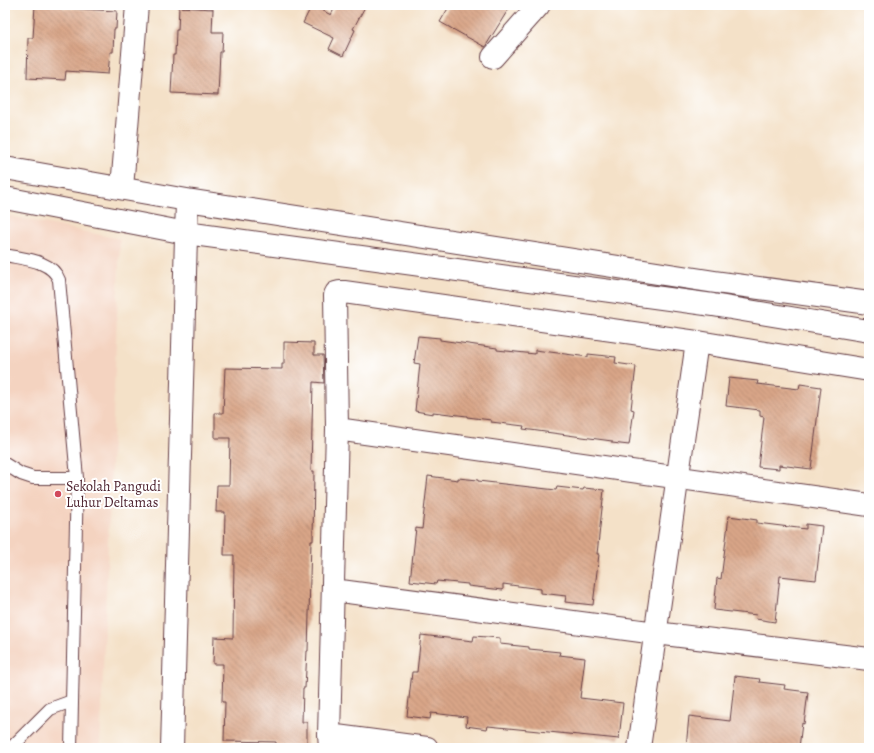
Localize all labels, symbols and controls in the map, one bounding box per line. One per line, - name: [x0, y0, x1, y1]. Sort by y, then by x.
- place label: Sekolah Pangudi Luhur Deltamas: [66, 477, 161, 512]
- marker: Sekolah Pangudi Luhur Deltamas: [53, 489, 63, 499]

